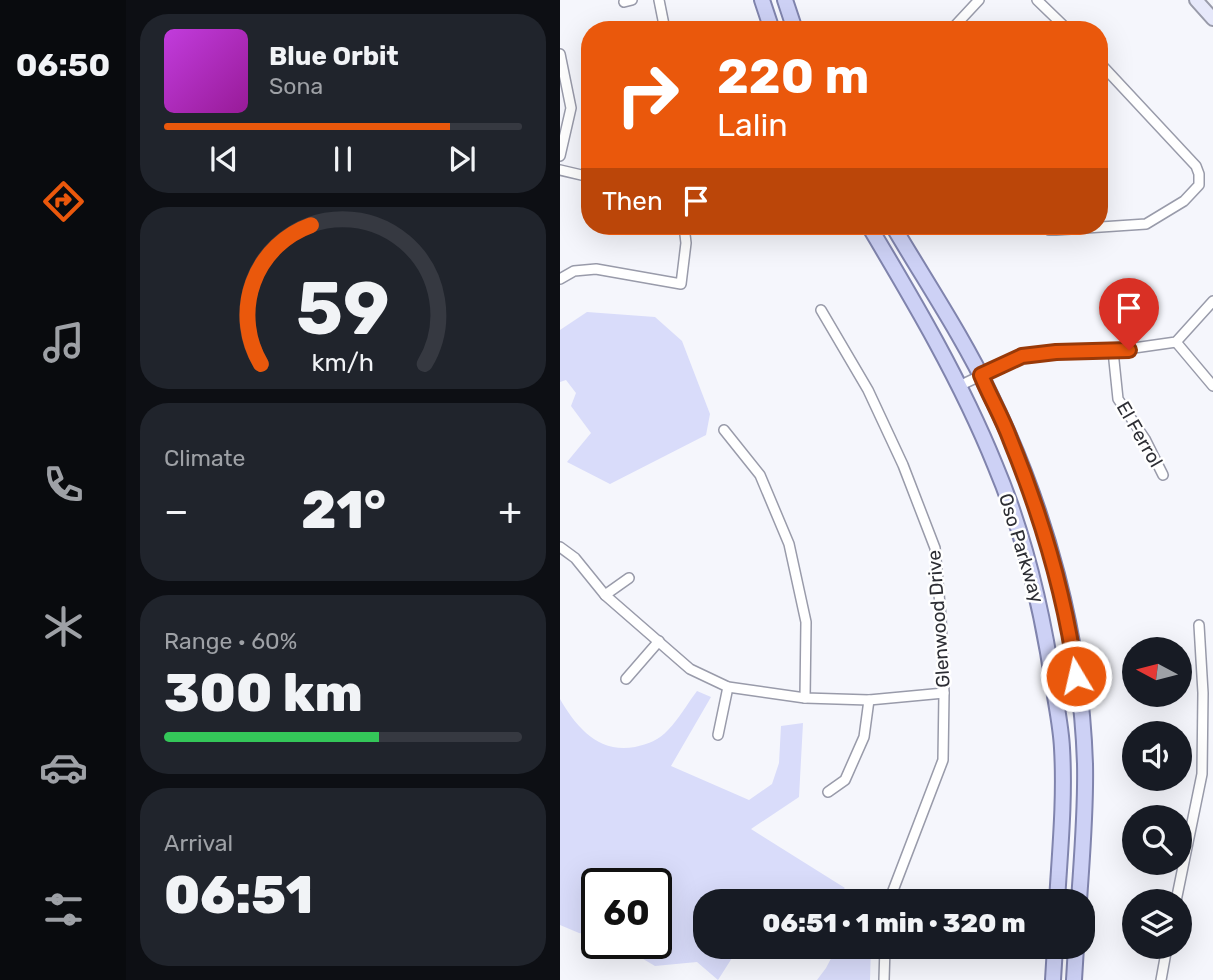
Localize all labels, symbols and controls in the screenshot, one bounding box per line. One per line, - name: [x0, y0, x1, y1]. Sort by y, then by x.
- text: Blue Orbit: [269, 41, 399, 72]
- text: 06:50: [16, 46, 110, 84]
- text: 220 m: [717, 47, 869, 105]
- icon: right: [602, 49, 693, 140]
- text: Sona: [269, 72, 323, 100]
- text: Lalin: [717, 106, 788, 144]
- icon: previous: [205, 140, 243, 178]
- icon: pause: [324, 140, 362, 178]
- icon: next: [443, 140, 481, 178]
- icon: directions: [39, 177, 88, 226]
- icon: arrive: [677, 182, 715, 220]
- text: Then: [602, 186, 663, 217]
- text: 59: [296, 266, 390, 352]
- pin: [1099, 278, 1159, 350]
- icon: arrive: [1110, 289, 1148, 327]
- icon: music: [39, 318, 88, 367]
- text: km/h: [312, 347, 374, 376]
- street label: El Ferrol: [1112, 397, 1168, 471]
- text: Climate: [164, 444, 245, 472]
- icon: phone: [39, 460, 88, 509]
- text: 21°: [301, 479, 386, 541]
- text: −: [164, 488, 189, 534]
- text: +: [498, 488, 522, 534]
- street label: Oso Parkway: [994, 491, 1049, 606]
- street label: Glenwood Drive: [922, 549, 955, 689]
- icon: climate: [39, 602, 88, 651]
- text: Range · 60%: [164, 627, 297, 655]
- north arrow: [1122, 637, 1192, 707]
- map controls: [1122, 637, 1192, 959]
- position arrow: [1039, 639, 1113, 713]
- text: 300 km: [164, 662, 363, 724]
- button: sound: [1122, 721, 1192, 791]
- icon: car: [39, 743, 88, 792]
- button: search: [1122, 805, 1192, 875]
- text: Arrival: [164, 829, 233, 857]
- text: 06:51: [164, 864, 313, 926]
- speed limit sign: 60: [581, 868, 672, 959]
- icon: filters: [39, 885, 88, 934]
- button: layers: [1122, 889, 1192, 959]
- text: 06:51 · 1 min · 320 m: [762, 908, 1026, 939]

